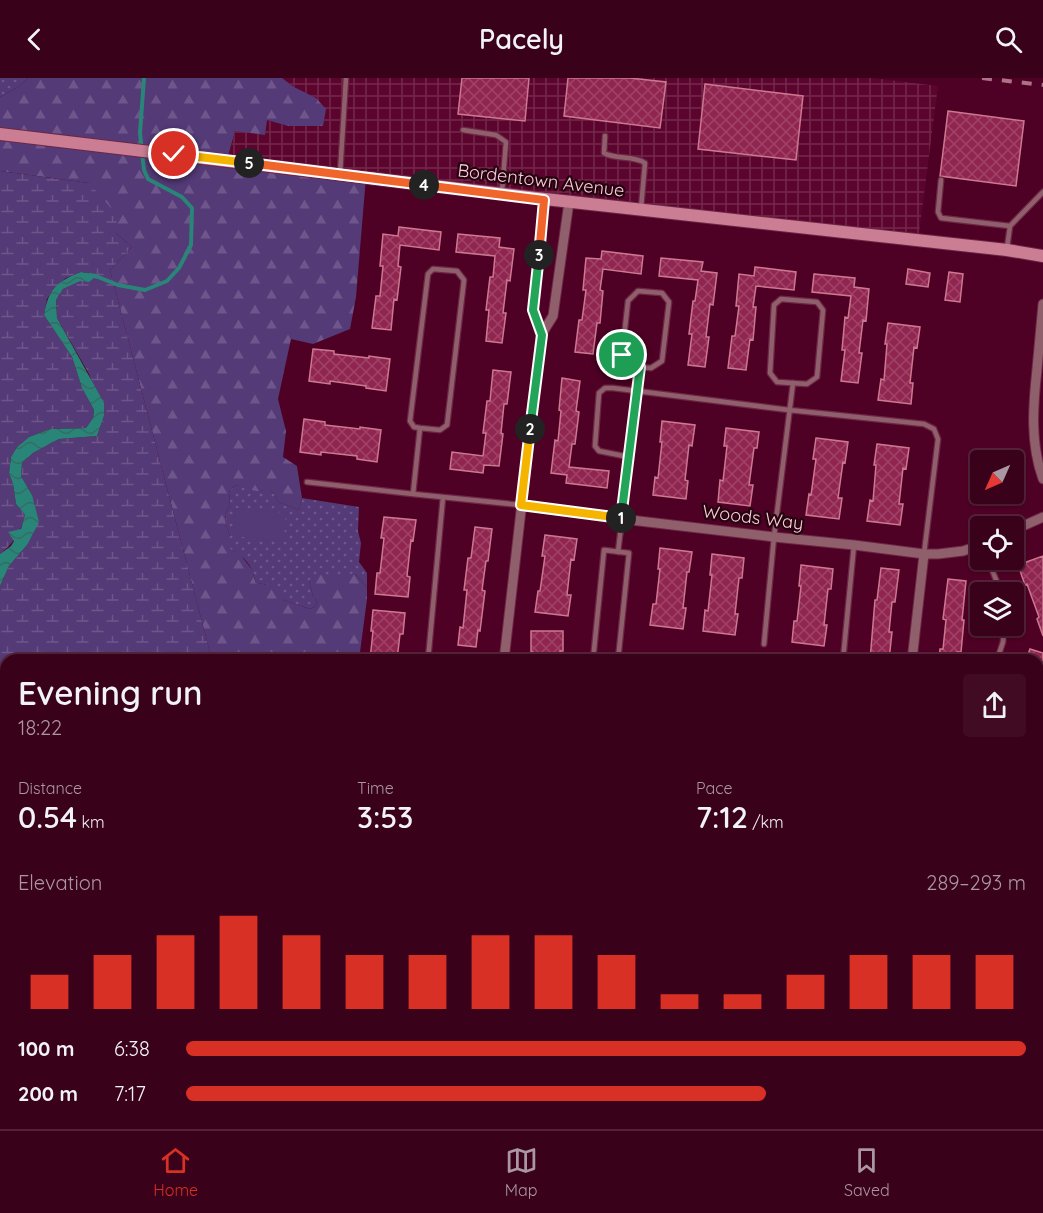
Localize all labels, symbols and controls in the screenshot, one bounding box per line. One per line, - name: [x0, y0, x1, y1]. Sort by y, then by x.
- text: Pacely: [479, 22, 564, 56]
- icon: back: [18, 23, 51, 56]
- icon: search: [992, 23, 1025, 56]
- pin: [148, 128, 199, 179]
- icon: check: [157, 137, 190, 170]
- pin: 5: [234, 148, 264, 178]
- text: 5: [244, 153, 254, 173]
- street label: Bordentown Avenue: [456, 158, 626, 202]
- pin: 4: [409, 170, 439, 200]
- text: 4: [419, 175, 429, 195]
- pin: 3: [524, 240, 554, 270]
- text: 3: [535, 245, 543, 265]
- pin: [596, 329, 647, 380]
- icon: arrive: [605, 338, 638, 371]
- pin: 2: [515, 414, 545, 444]
- text: 2: [525, 419, 535, 439]
- north arrow: [970, 450, 1024, 504]
- map controls: [970, 450, 1024, 636]
- street label: Woods Way: [701, 499, 805, 535]
- pin: 1: [606, 503, 636, 533]
- text: 1: [618, 508, 624, 528]
- button: locate: [970, 516, 1024, 570]
- button: layers: [970, 582, 1024, 636]
- text: Evening run: [18, 672, 203, 713]
- button: share: [963, 674, 1026, 737]
- text: 18:22: [18, 715, 62, 740]
- text: Distance: [18, 778, 82, 798]
- text: Time: [357, 778, 394, 798]
- text: Pace: [696, 778, 732, 798]
- text: 0.54: [18, 798, 77, 836]
- text: 3:53: [357, 798, 413, 836]
- text: 7:12: [696, 798, 748, 836]
- text: km: [77, 812, 105, 832]
- text: /km: [748, 812, 784, 832]
- text: Elevation: [18, 870, 102, 895]
- text: 289–293 m: [926, 870, 1026, 895]
- text: 100 m: [18, 1036, 74, 1061]
- text: 6:38: [114, 1036, 150, 1061]
- text: 200 m: [18, 1081, 78, 1106]
- text: 7:17: [114, 1081, 146, 1106]
- tab: Home: [153, 1144, 198, 1200]
- tab: Map: [505, 1144, 538, 1200]
- tab: Saved: [844, 1144, 890, 1200]

